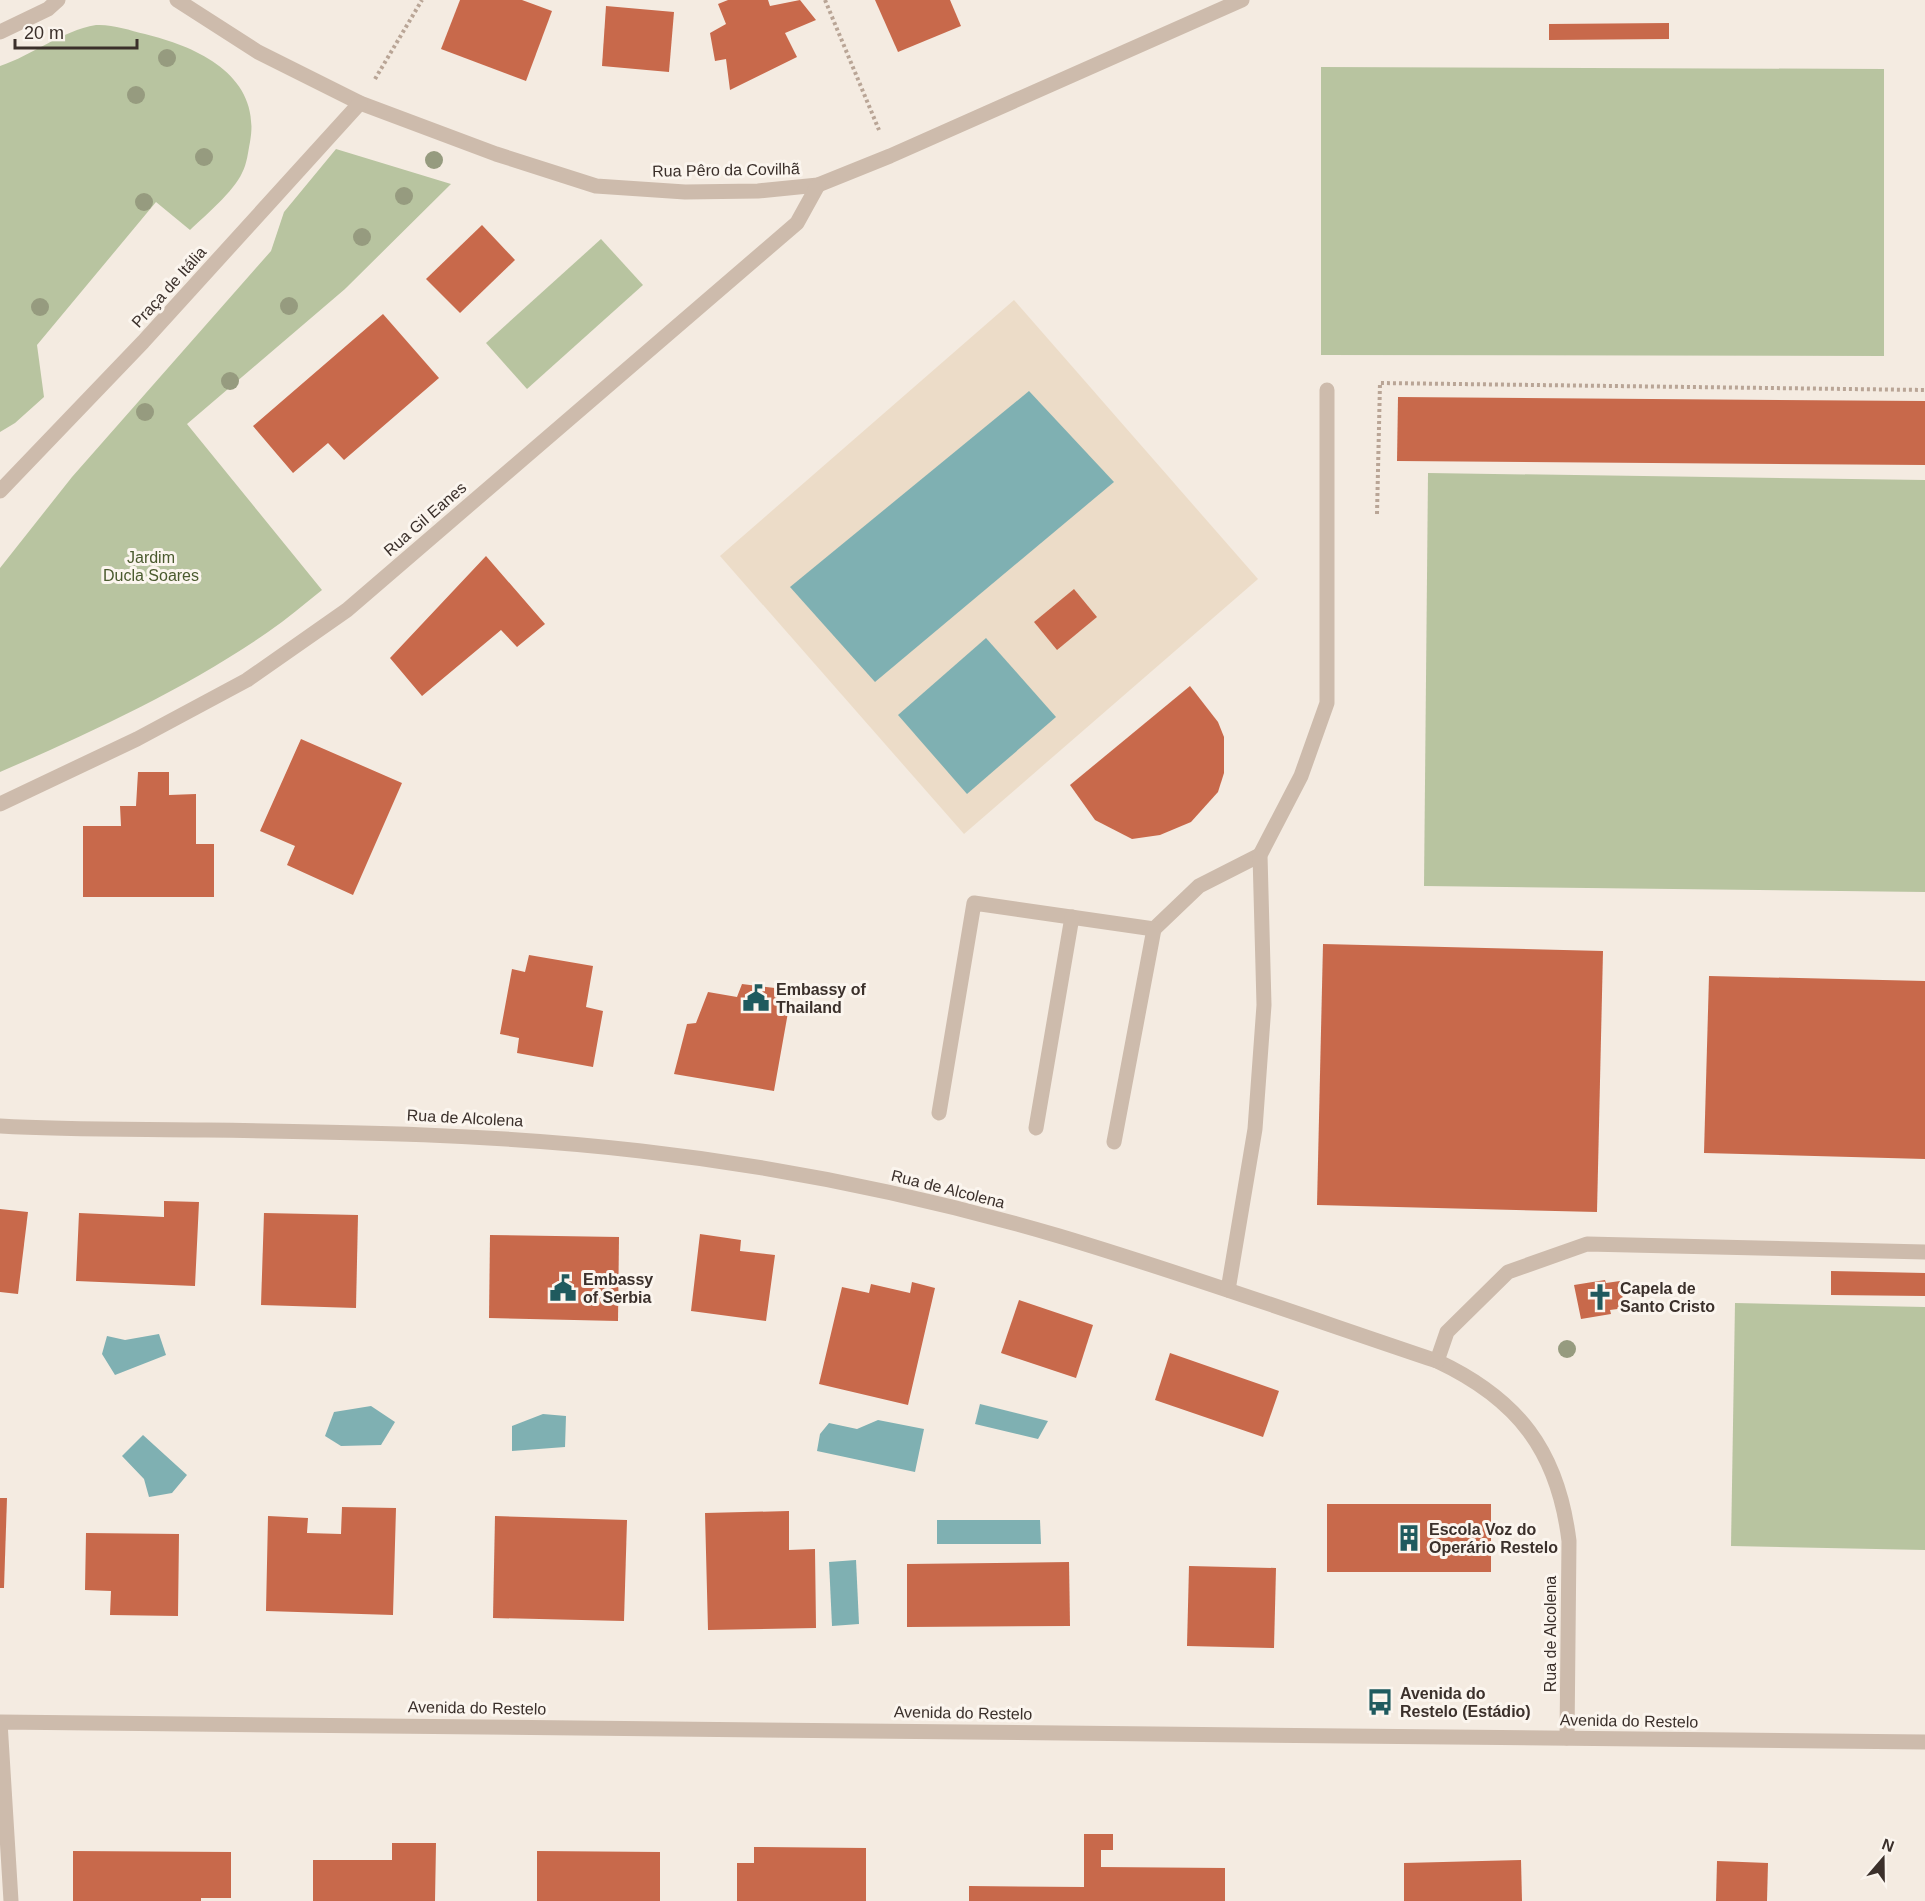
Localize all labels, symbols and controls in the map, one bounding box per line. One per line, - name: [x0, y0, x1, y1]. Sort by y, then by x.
- scale bar: [15, 12, 136, 50]
- text: 20 m: [24, 23, 64, 43]
- street label: Rua Pêro da Covilhã: [652, 160, 800, 180]
- street label: Praça de Itália: [128, 243, 210, 331]
- street label: Rua Gil Eanes: [380, 479, 470, 559]
- park label: Jardim Ducla Soares: [103, 549, 199, 584]
- place label: Embassy of Thailand: [776, 981, 866, 1016]
- public building icon: Embassy of Thailand: [741, 983, 771, 1013]
- street label: Rua de Alcolena: [406, 1106, 524, 1130]
- street label: Rua de Alcolena: [889, 1167, 1007, 1211]
- place label: Embassy of Serbia: [583, 1271, 653, 1306]
- public building icon: Embassy of Serbia: [548, 1273, 578, 1303]
- place label: Capela de Santo Cristo: [1620, 1280, 1715, 1315]
- church icon: Capela de Santo Cristo: [1585, 1282, 1615, 1312]
- place label: Escola Voz do Operário Restelo: [1429, 1521, 1558, 1556]
- building icon: Escola Voz do Operário Restelo: [1394, 1523, 1424, 1553]
- street label: Rua de Alcolena: [1542, 1576, 1559, 1692]
- place label: Avenida do Restelo (Estádio): [1400, 1685, 1531, 1720]
- bus stop icon: Avenida do Restelo (Estádio): [1365, 1687, 1395, 1717]
- street label: Avenida do Restelo: [408, 1698, 546, 1718]
- street label: Avenida do Restelo: [894, 1703, 1032, 1723]
- street label: Avenida do Restelo: [1560, 1711, 1698, 1731]
- north arrow: [1853, 1829, 1913, 1889]
- text: N: [1880, 1835, 1896, 1855]

